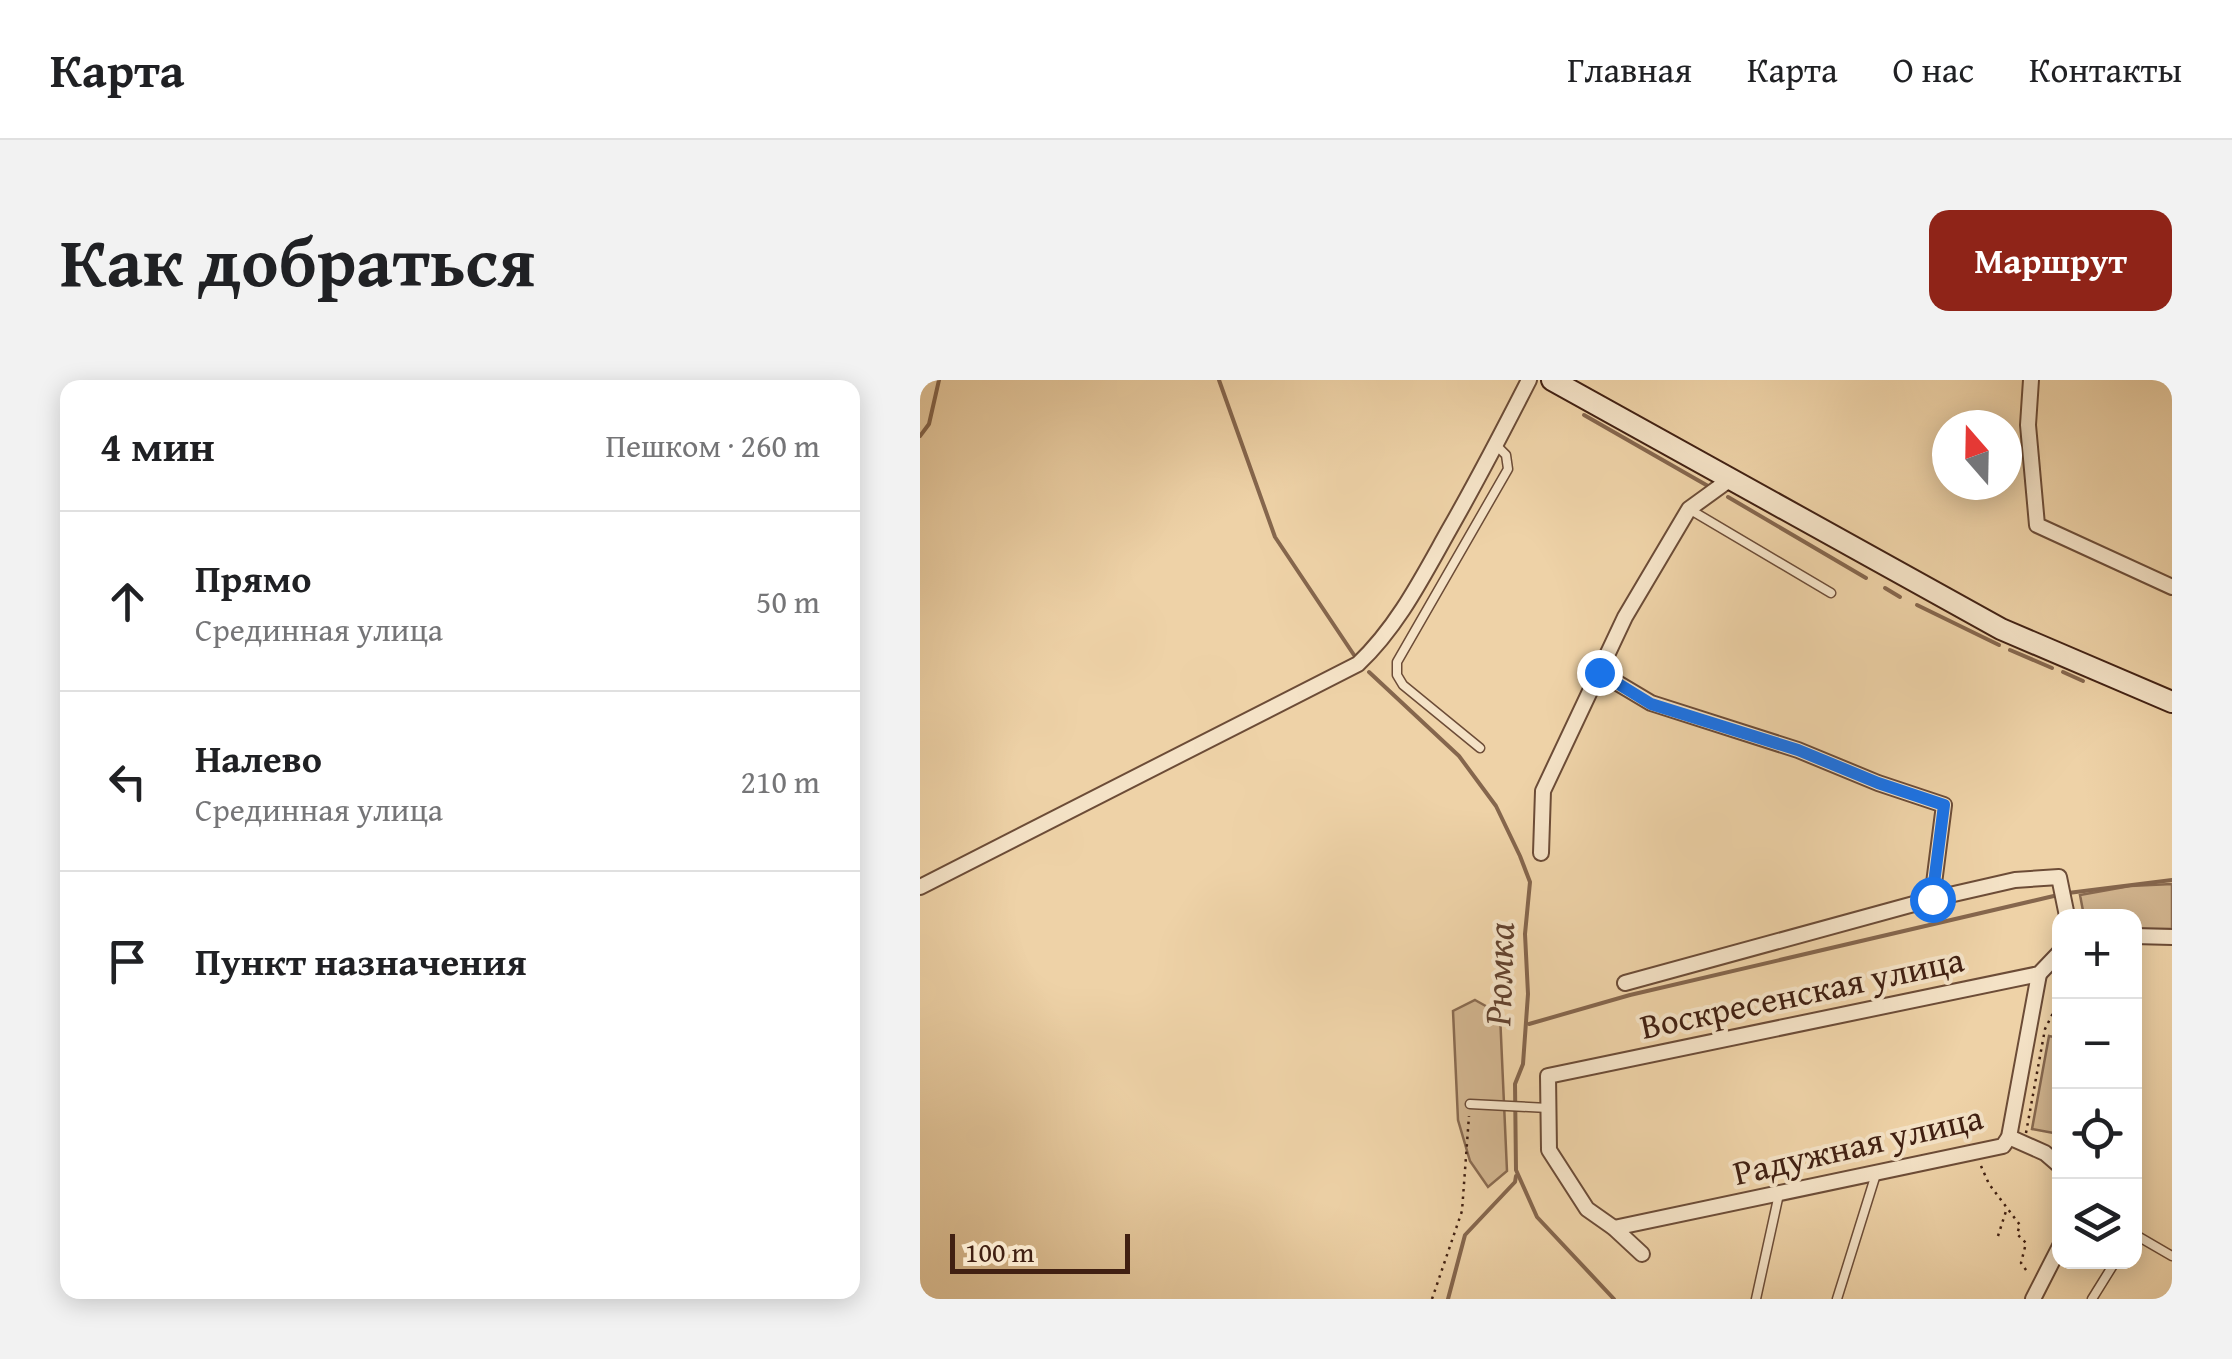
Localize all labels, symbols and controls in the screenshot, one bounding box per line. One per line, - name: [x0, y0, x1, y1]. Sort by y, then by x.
- text: Карта: [50, 34, 184, 105]
- text: Главная: [1567, 44, 1692, 95]
- text: Карта: [1747, 44, 1838, 95]
- text: О нас: [1893, 44, 1974, 95]
- text: Контакты: [2029, 44, 2182, 95]
- text: Как добраться: [60, 209, 535, 312]
- button: Маршрут: [1929, 210, 2172, 311]
- north arrow: [1932, 410, 2022, 500]
- text: 4 мин: [100, 415, 215, 476]
- text: Пешком · 260 m: [605, 422, 820, 469]
- text: Прямо: [195, 550, 311, 606]
- icon: ahead: [100, 574, 155, 629]
- text: 50 m: [756, 578, 820, 625]
- text: Срединная улица: [195, 606, 443, 653]
- route end: [1577, 650, 1623, 696]
- text: Налево: [195, 730, 322, 786]
- icon: left: [100, 754, 155, 809]
- text: 210 m: [741, 758, 820, 805]
- text: Срединная улица: [195, 786, 443, 833]
- route start: [1910, 877, 1956, 923]
- map controls: [2052, 909, 2142, 1269]
- button: +: [2052, 909, 2142, 999]
- water label: Рюмка: [1468, 921, 1528, 1028]
- text: Пункт назначения: [195, 933, 527, 989]
- street label: Воскресенская улица: [1635, 933, 1969, 1052]
- icon: arrive: [100, 934, 155, 989]
- button: −: [2052, 999, 2142, 1089]
- button: locate: [2052, 1089, 2142, 1179]
- street label: Радужная улица: [1728, 1091, 1988, 1198]
- button: layers: [2052, 1179, 2142, 1269]
- scale bar: [950, 1229, 1130, 1274]
- text: 100 m: [965, 1231, 1034, 1272]

